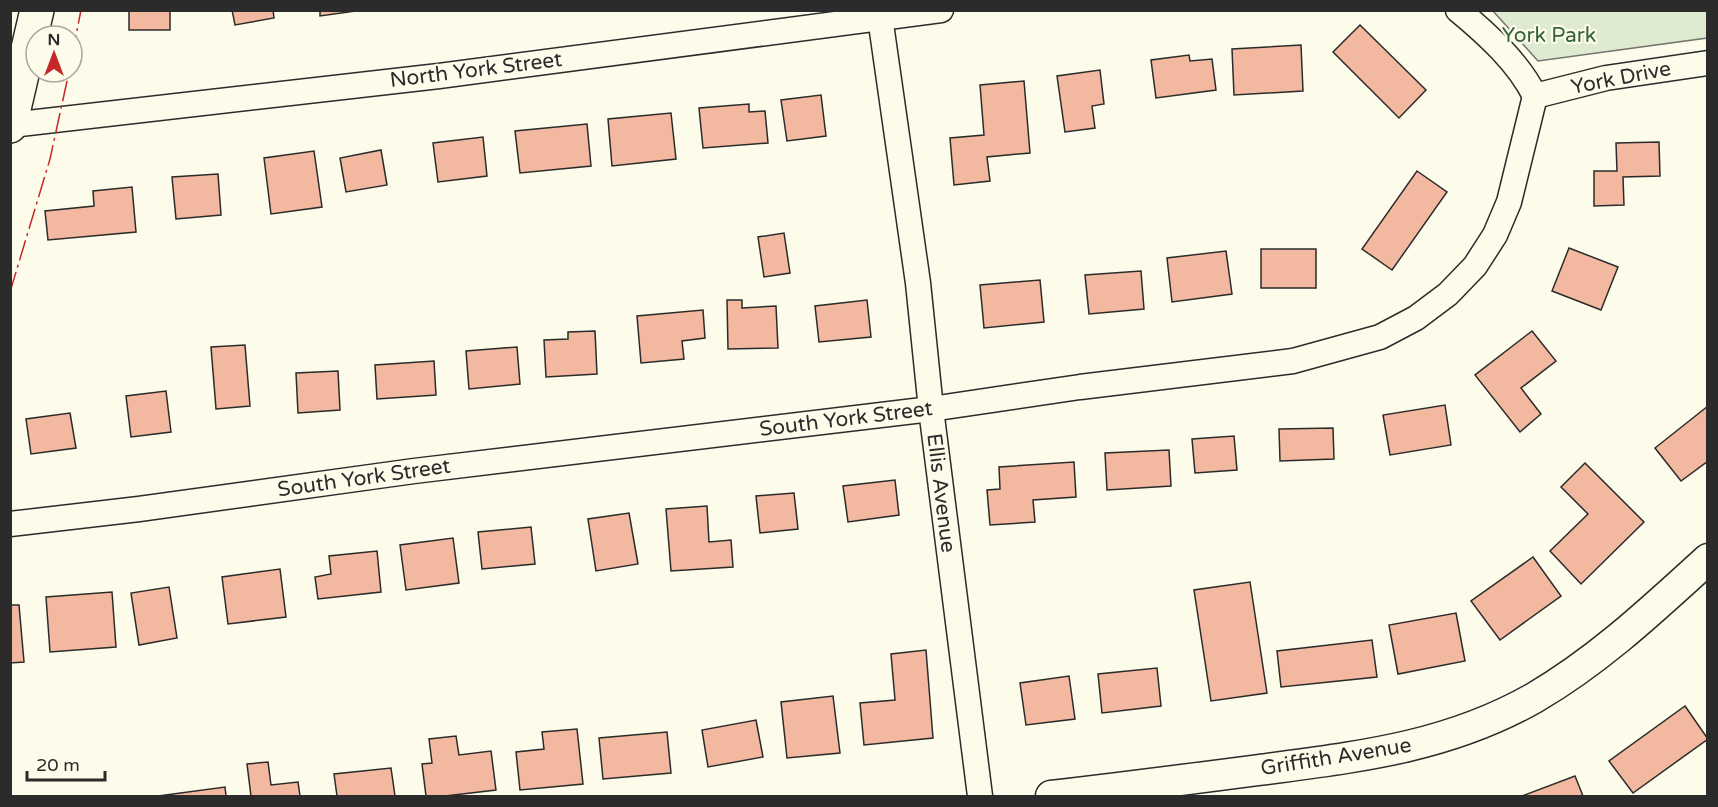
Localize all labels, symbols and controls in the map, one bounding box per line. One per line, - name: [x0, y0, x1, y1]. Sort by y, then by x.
- park label: York Park: [1502, 23, 1596, 48]
- north arrow: [24, 24, 84, 84]
- text: N: [48, 30, 60, 50]
- street label: North York Street: [389, 47, 563, 93]
- street label: York Drive: [1569, 56, 1673, 100]
- street label: South York Street: [758, 396, 934, 442]
- street label: Ellis Avenue: [921, 432, 961, 554]
- street label: South York Street: [276, 453, 452, 503]
- street label: Griffith Avenue: [1259, 733, 1413, 781]
- scale bar: [27, 744, 105, 782]
- text: 20 m: [36, 754, 80, 776]

